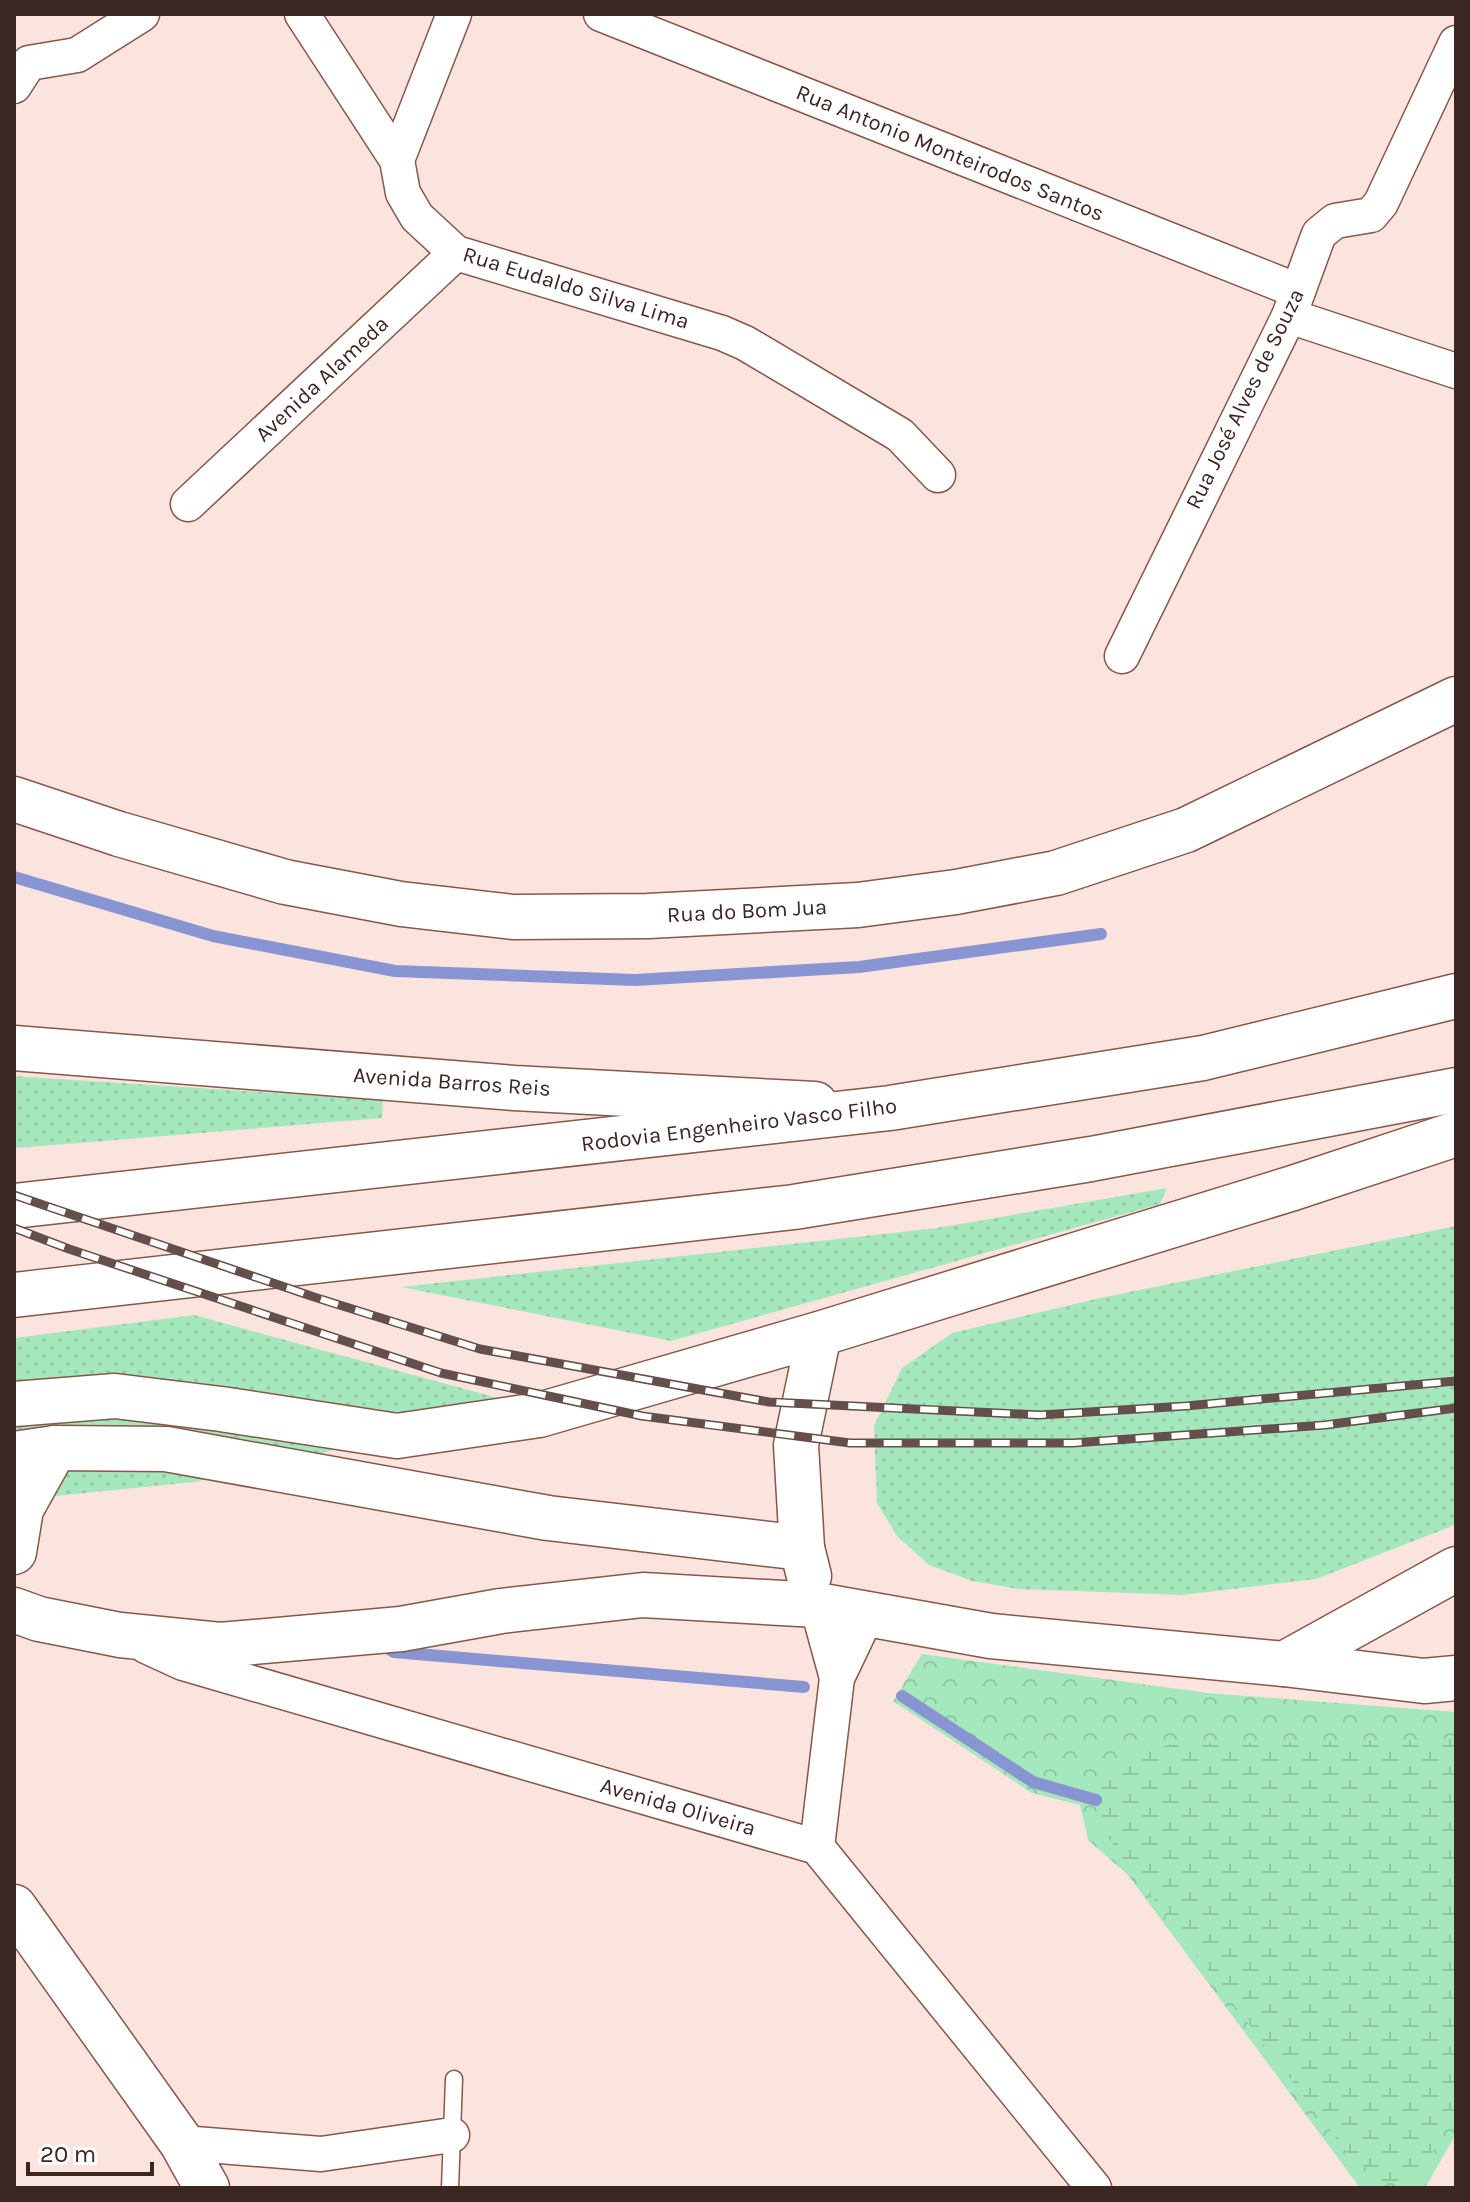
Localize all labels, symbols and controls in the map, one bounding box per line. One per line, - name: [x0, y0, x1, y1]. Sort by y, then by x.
- street label: Rua Antonio Monteirodos Santos: [792, 79, 1108, 227]
- street label: Rua Eudaldo Silva Lima: [460, 241, 692, 335]
- street label: Rua José Alves de Souza: [1180, 285, 1310, 513]
- street label: Avenida Alameda: [250, 311, 394, 447]
- street label: Rua do Bom Jua: [666, 894, 828, 928]
- street label: Avenida Barros Reis: [352, 1062, 552, 1102]
- street label: Rodovia Engenheiro Vasco Filho: [580, 1093, 898, 1157]
- street label: Avenida Oliveira: [597, 1772, 759, 1842]
- scale bar: [28, 2126, 152, 2176]
- text: 20 m: [40, 2140, 96, 2168]

